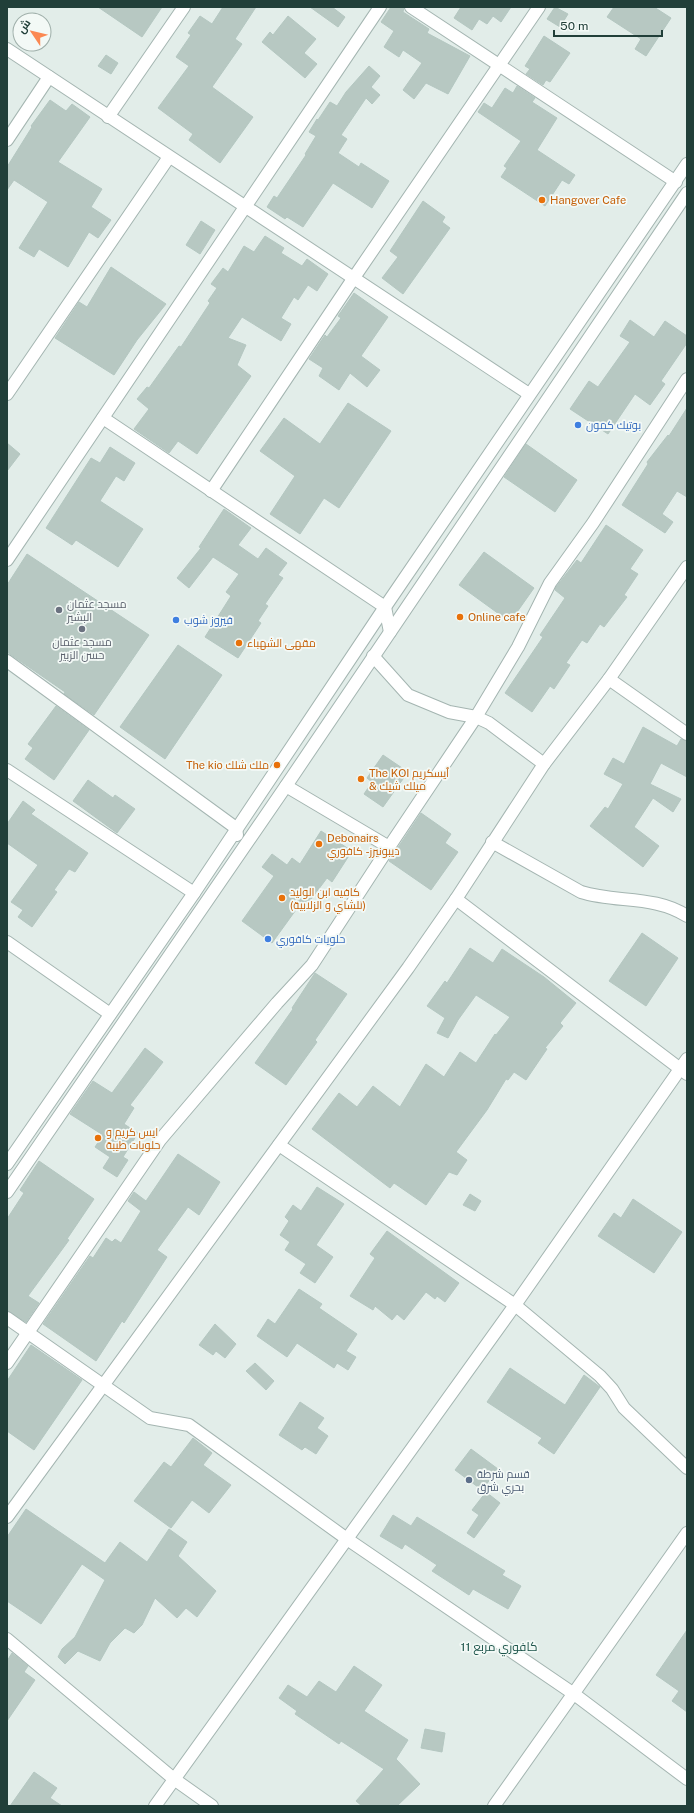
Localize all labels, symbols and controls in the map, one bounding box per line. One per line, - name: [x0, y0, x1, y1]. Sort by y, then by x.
- north arrow: [12, 12, 52, 52]
- scale bar: [554, 12, 662, 38]
- text: ش: [15, 17, 34, 36]
- text: 50 m: [560, 19, 588, 33]
- place label: Hangover Cafe: [550, 194, 626, 206]
- marker: Hangover Cafe: [537, 195, 547, 205]
- place label: بوتيك كمون: [586, 419, 641, 432]
- marker: بوتيك كمون: [573, 420, 583, 430]
- place label: مسجد عثمان البشير: [66, 598, 126, 624]
- marker: مسجد عثمان البشير: [54, 605, 64, 615]
- place label: Online cafe: [468, 611, 526, 623]
- marker: Online cafe: [455, 612, 465, 622]
- place label: فيروز شوب: [184, 614, 233, 627]
- marker: فيروز شوب: [171, 615, 181, 625]
- marker: مسجد عثمان حسن الزبير: [77, 624, 87, 634]
- place label: مسجد عثمان حسن الزبير: [52, 636, 112, 662]
- place label: مقهى الشهباء: [247, 637, 316, 650]
- marker: مقهى الشهباء: [234, 638, 244, 648]
- place label: The kio ملك شلك: [186, 759, 269, 771]
- marker: The kio ملك شلك: [272, 760, 282, 770]
- place label: The KOI ٱيسكريم & ميلك شيك: [369, 767, 449, 792]
- marker: The KOI ٱيسكريم & ميلك شيك: [356, 774, 366, 784]
- place label: Debonairs ديبونيرز - كافوري: [327, 832, 400, 860]
- marker: Debonairs ديبونيرز - كافوري: [314, 839, 324, 849]
- place label: كافيه ابن الوليد (للشاي و الزلابية): [290, 886, 366, 914]
- marker: كافيه ابن الوليد (للشاي و الزلابية): [277, 893, 287, 903]
- place label: حلويات كافوري: [276, 933, 345, 948]
- marker: حلويات كافوري: [263, 934, 273, 944]
- place label: ايس كريم و حلويات طيبة: [106, 1126, 160, 1152]
- marker: ايس كريم و حلويات طيبة: [93, 1133, 103, 1143]
- place label: قسم شرطة بحري شرق: [477, 1468, 530, 1496]
- marker: قسم شرطة بحري شرق: [464, 1475, 474, 1485]
- district label: كافوري مربع 11: [461, 1640, 537, 1657]

